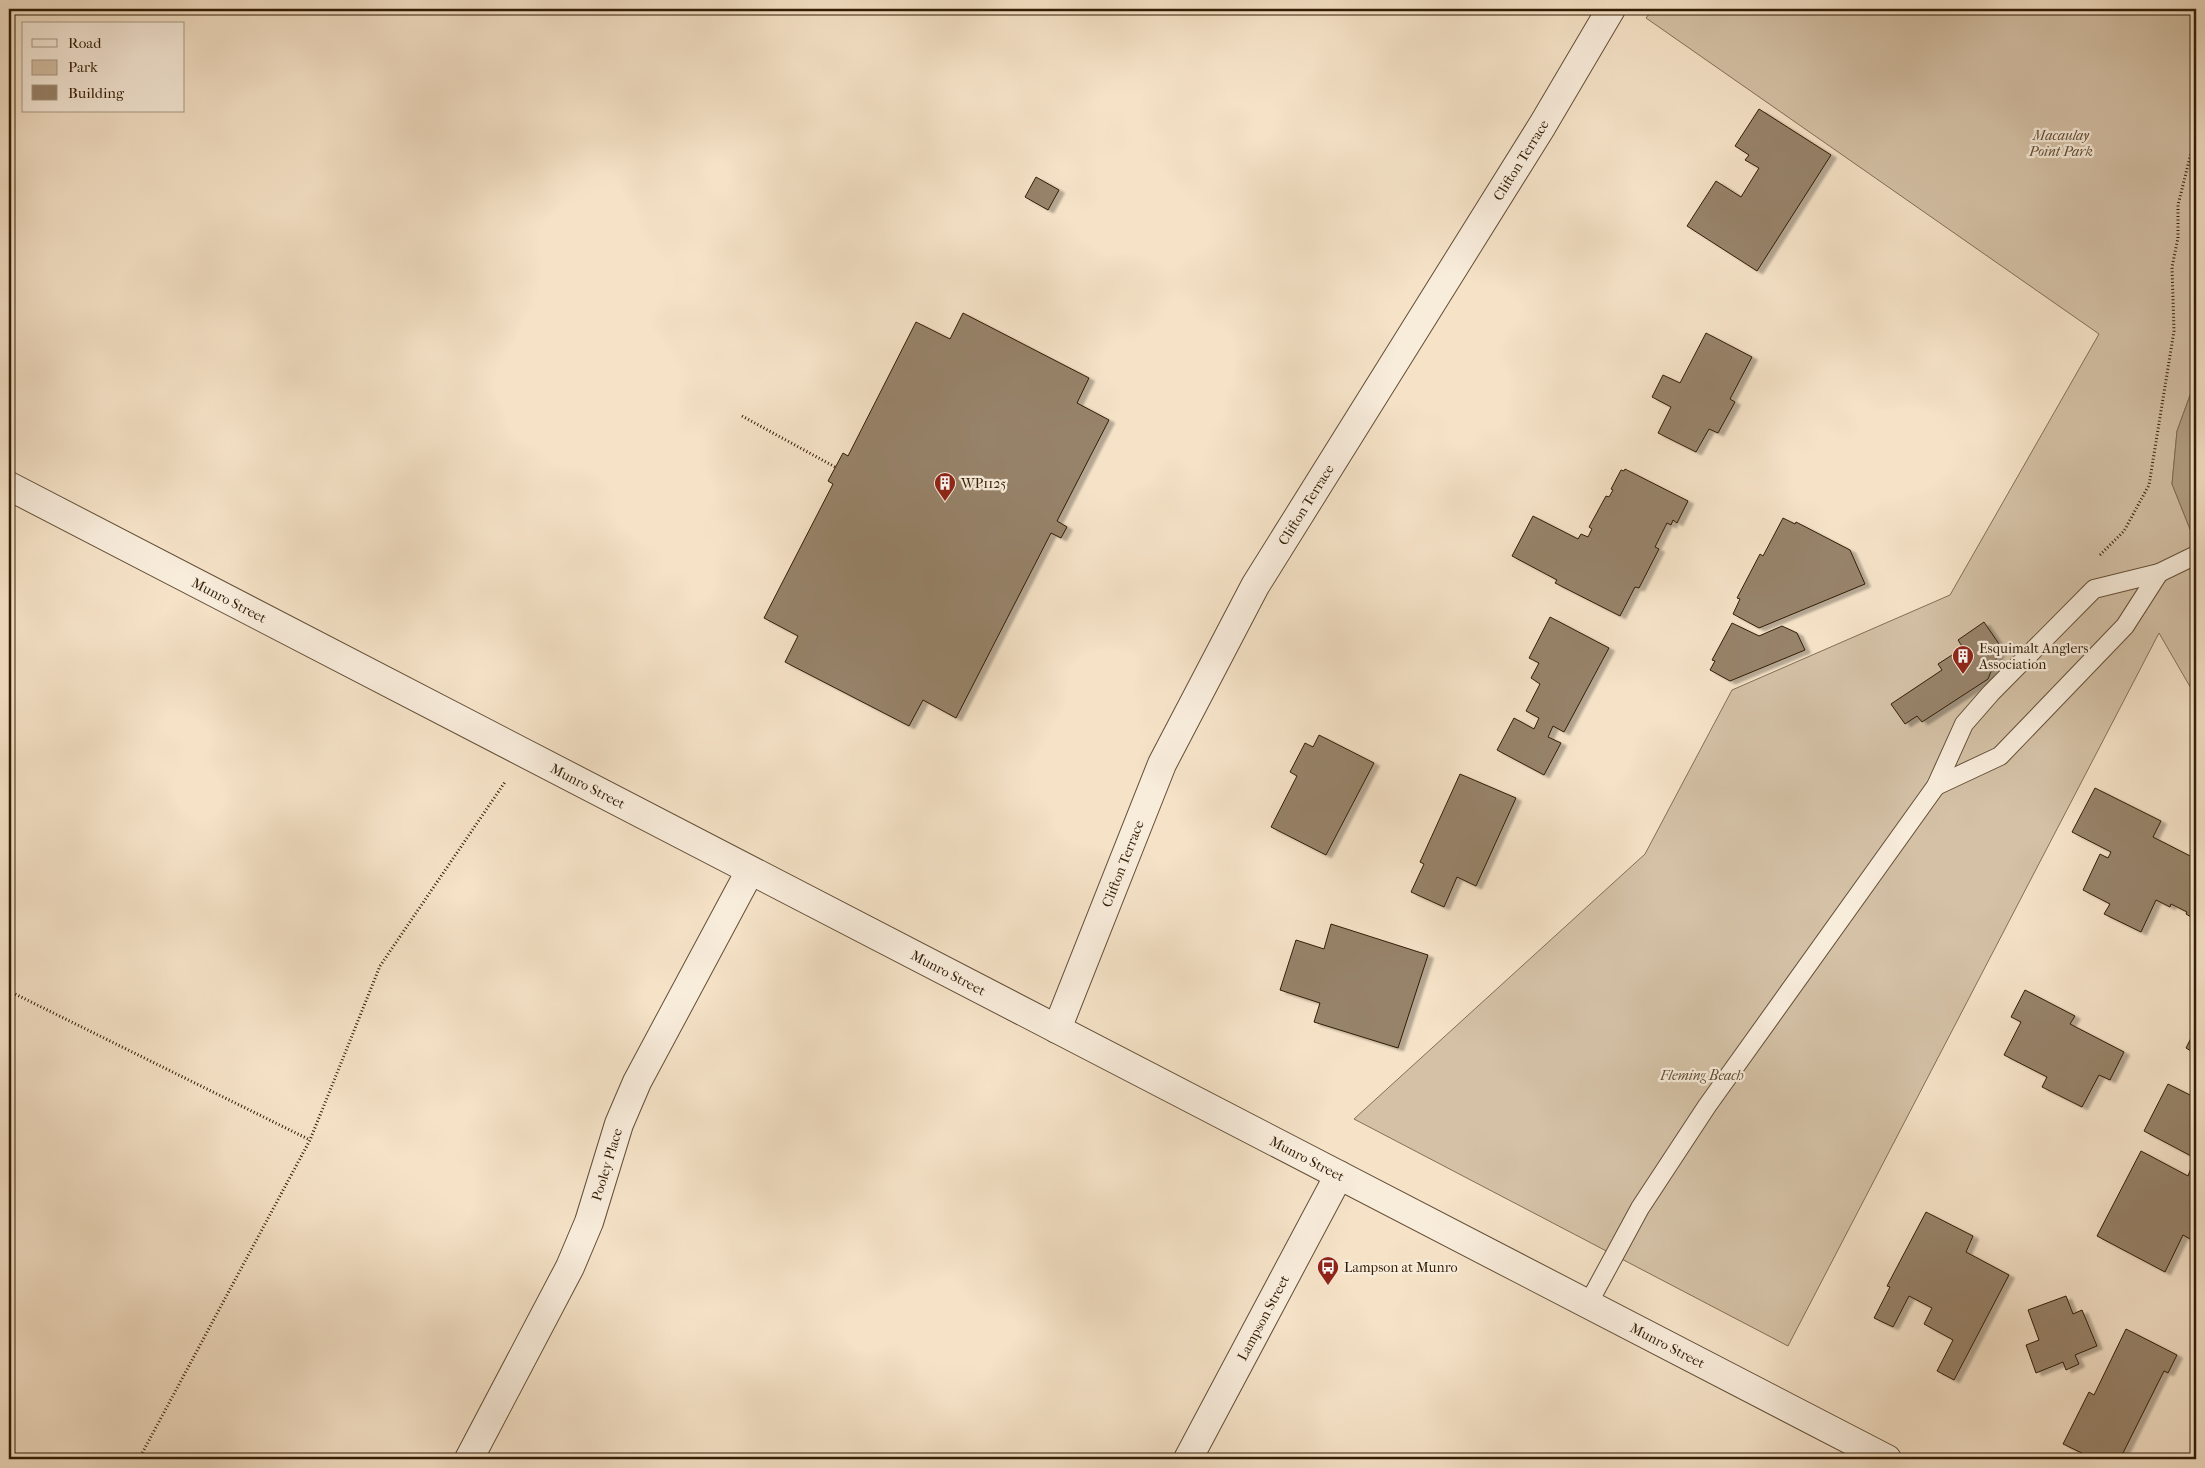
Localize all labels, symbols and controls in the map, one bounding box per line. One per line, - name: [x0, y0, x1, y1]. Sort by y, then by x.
- legend: [22, 22, 185, 112]
- text: Road: [68, 34, 102, 52]
- text: Park: [68, 58, 98, 76]
- text: Building: [68, 84, 125, 102]
- street label: Clifton Terrace: [1489, 117, 1552, 204]
- park label: Macaulay Point Park: [2028, 127, 2093, 160]
- street label: Clifton Terrace: [1274, 461, 1337, 548]
- building icon: WP1125: [933, 471, 957, 502]
- place label: WP1125: [960, 475, 1006, 492]
- street label: Munro Street: [189, 574, 269, 626]
- place label: Esquimalt Anglers Association: [1978, 640, 2088, 673]
- building icon: Esquimalt Anglers Association: [1951, 644, 1975, 675]
- street label: Munro Street: [548, 760, 628, 812]
- street label: Clifton Terrace: [1098, 818, 1147, 909]
- street label: Munro Street: [908, 946, 989, 999]
- park label: Fleming Beach: [1659, 1067, 1744, 1084]
- street label: Pooley Place: [587, 1126, 626, 1203]
- street label: Munro Street: [1267, 1132, 1347, 1185]
- bus stop icon: Lampson at Munro: [1316, 1255, 1340, 1286]
- place label: Lampson at Munro: [1344, 1259, 1458, 1276]
- street label: Lampson Street: [1233, 1272, 1293, 1363]
- street label: Munro Street: [1627, 1319, 1708, 1372]

